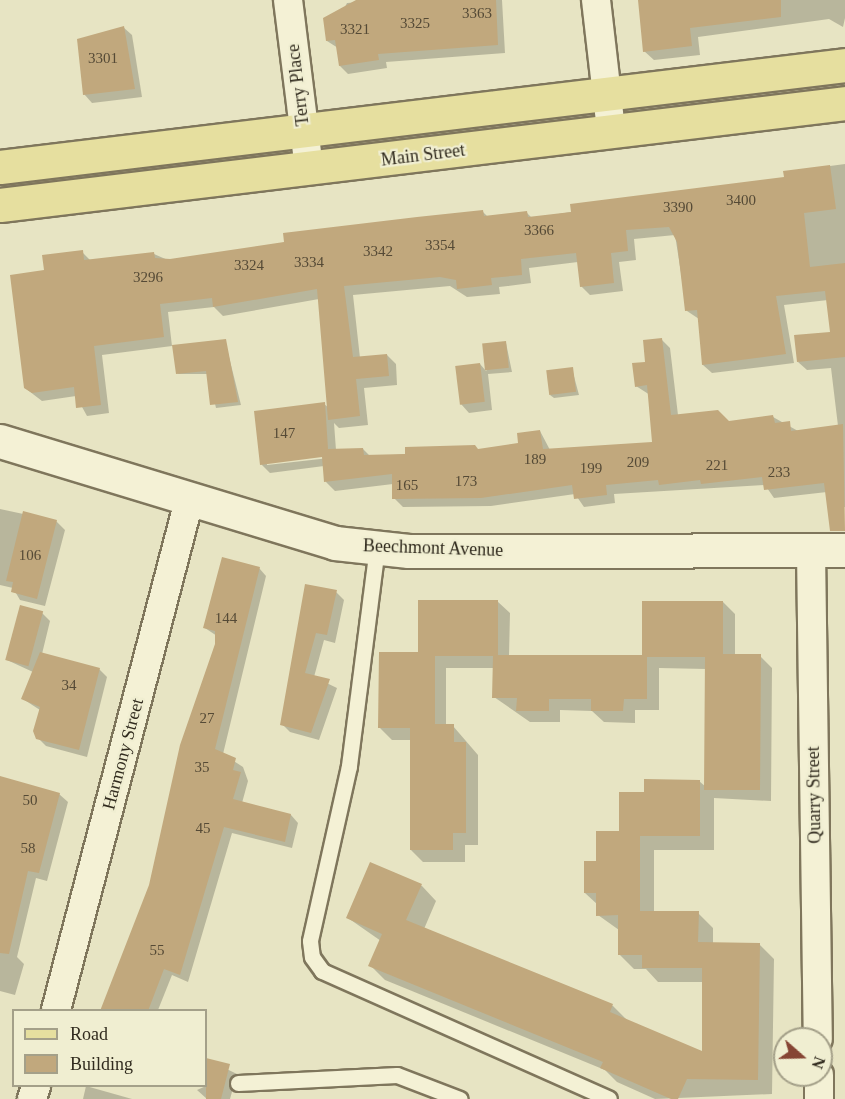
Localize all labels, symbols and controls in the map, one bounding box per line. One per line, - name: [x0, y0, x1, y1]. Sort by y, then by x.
- house number: 3363: [462, 5, 492, 23]
- house number: 3325: [400, 15, 430, 33]
- house number: 3321: [340, 21, 370, 39]
- street label: Terry Place: [282, 43, 314, 127]
- house number: 3301: [88, 50, 118, 68]
- street label: Main Street: [380, 139, 466, 171]
- house number: 3400: [726, 192, 756, 210]
- house number: 3390: [663, 199, 693, 217]
- house number: 3366: [524, 222, 554, 240]
- house number: 3354: [425, 237, 455, 255]
- house number: 3342: [363, 243, 393, 261]
- house number: 3334: [294, 254, 324, 272]
- house number: 3324: [234, 257, 264, 275]
- house number: 3296: [133, 269, 163, 287]
- house number: 147: [273, 425, 295, 443]
- house number: 189: [524, 451, 546, 469]
- house number: 209: [627, 454, 649, 472]
- house number: 221: [706, 457, 728, 475]
- house number: 199: [580, 460, 602, 478]
- house number: 233: [768, 464, 790, 482]
- house number: 173: [455, 473, 477, 491]
- house number: 165: [396, 477, 418, 495]
- street label: Beechmont Avenue: [362, 535, 504, 561]
- house number: 106: [19, 547, 41, 565]
- house number: 144: [215, 610, 237, 628]
- house number: 34: [62, 677, 76, 695]
- street label: Harmony Street: [98, 696, 148, 812]
- house number: 27: [200, 710, 214, 728]
- street label: Quarry Street: [802, 746, 826, 844]
- house number: 35: [194, 759, 210, 777]
- house number: 50: [22, 792, 38, 810]
- house number: 45: [196, 820, 210, 838]
- house number: 58: [20, 840, 36, 858]
- house number: 55: [150, 942, 164, 960]
- legend: [12, 1009, 207, 1087]
- text: Road: [70, 1024, 108, 1044]
- north arrow: [773, 1027, 833, 1087]
- text: Building: [70, 1054, 133, 1074]
- text: N: [809, 1054, 828, 1071]

